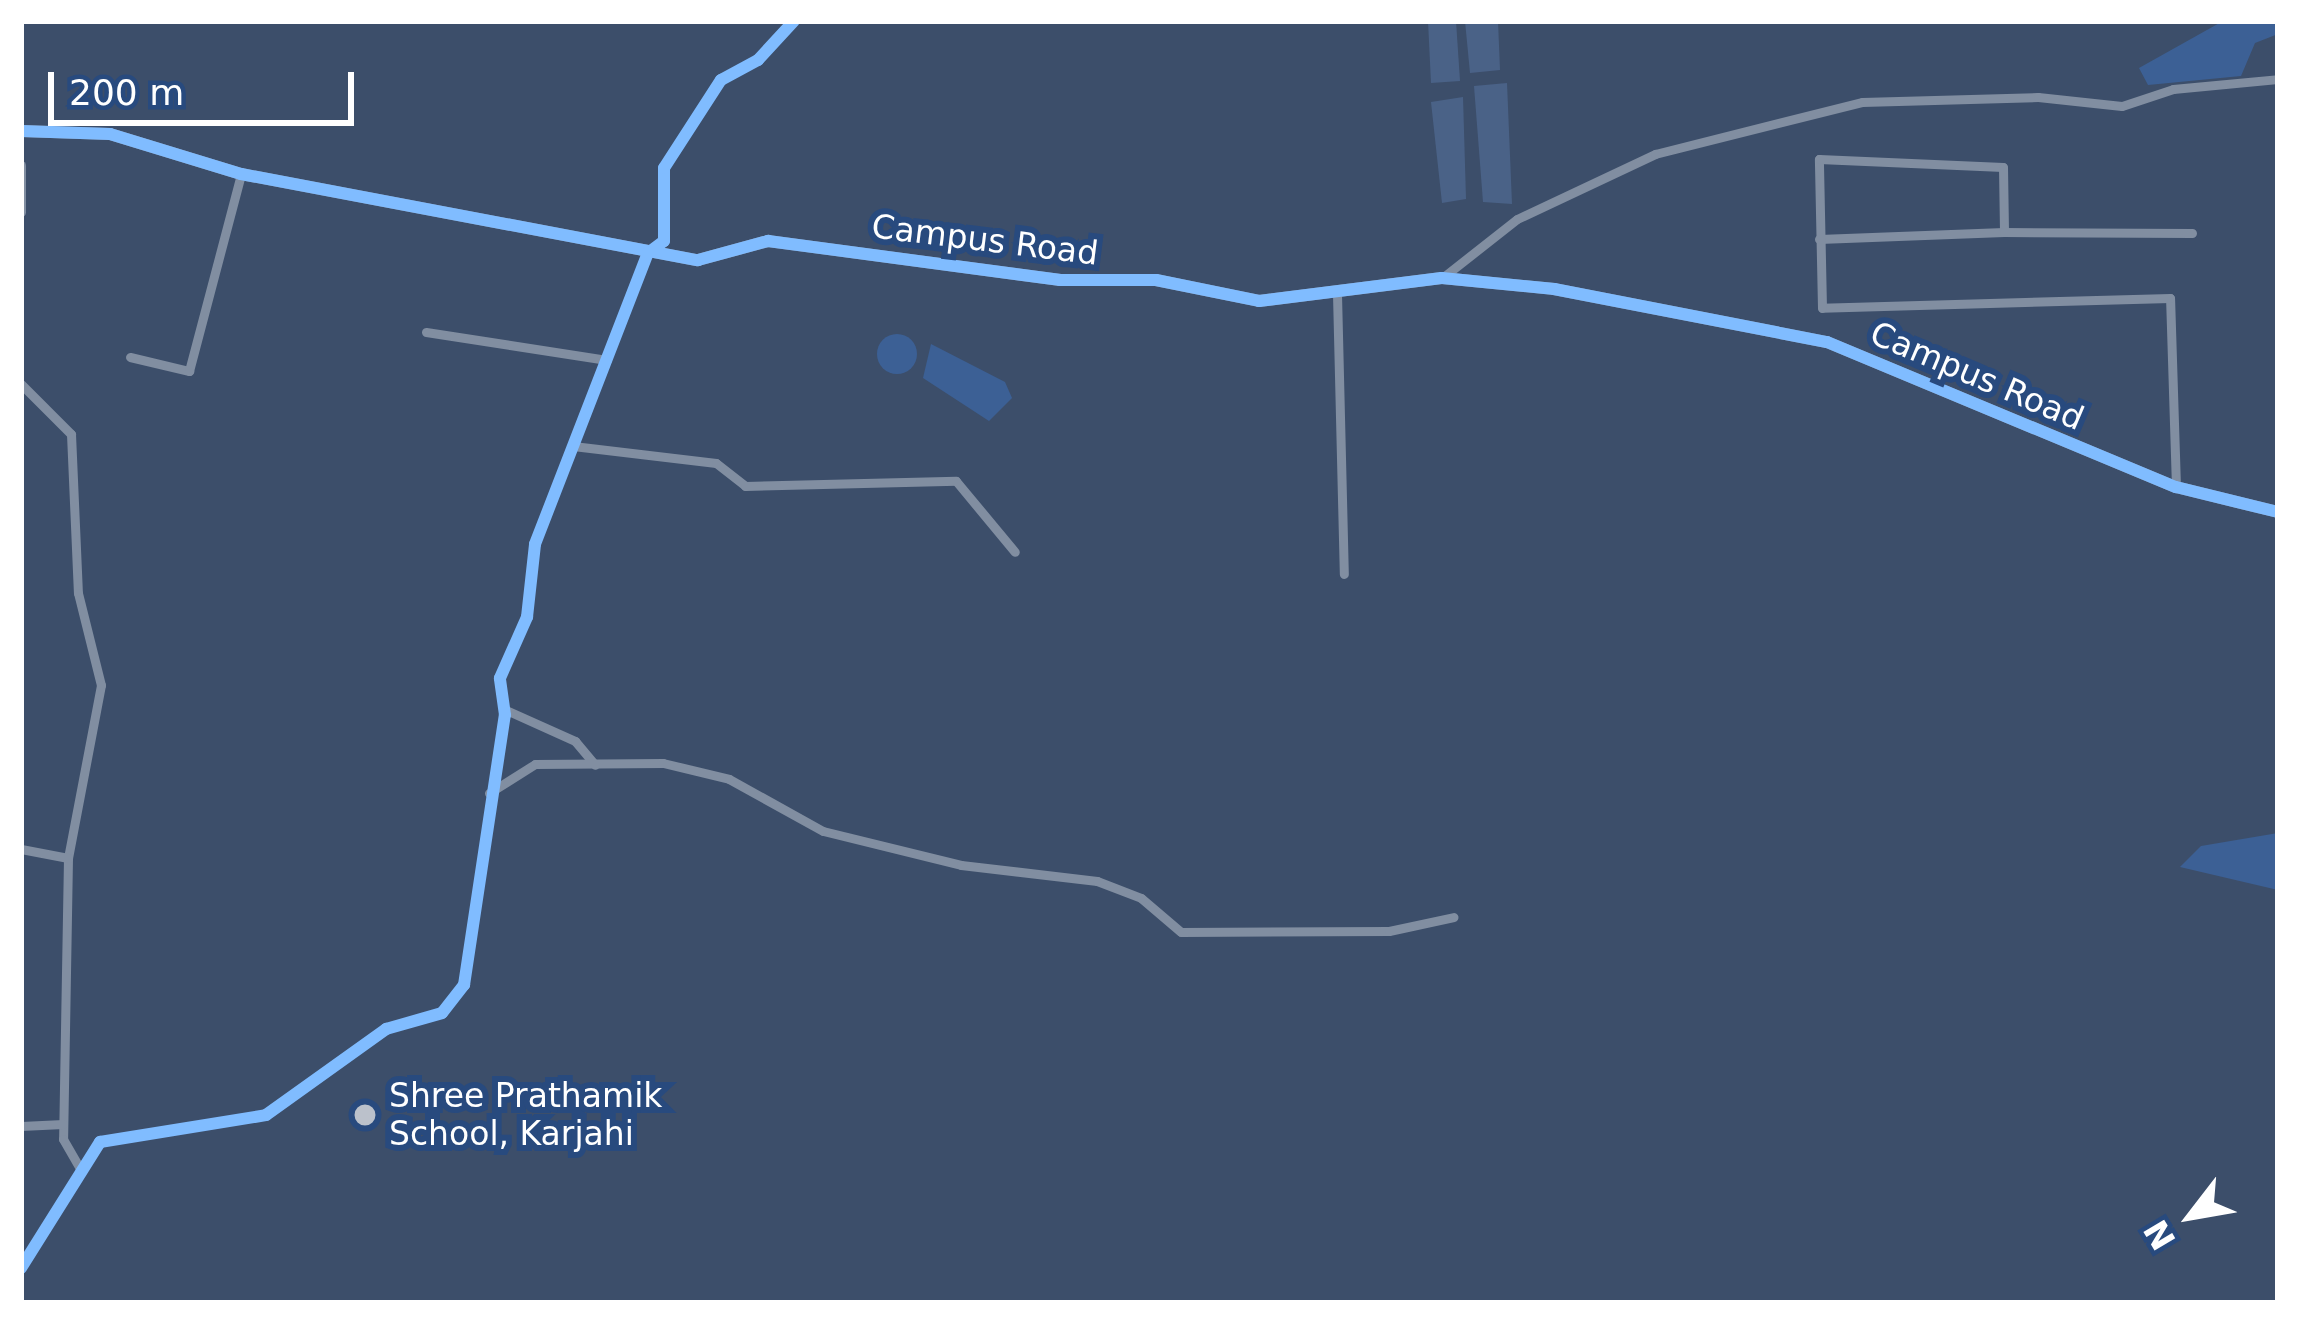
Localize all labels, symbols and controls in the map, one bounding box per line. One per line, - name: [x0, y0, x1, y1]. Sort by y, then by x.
- scale bar: [54, 48, 360, 122]
- text: 200 m: [69, 72, 184, 113]
- street label: Campus Road: [870, 206, 1100, 274]
- street label: Campus Road: [1864, 313, 2090, 439]
- place label: Shree Prathamik School, Karjahi: [389, 1076, 662, 1154]
- marker: Shree Prathamik School, Karjahi: [352, 1102, 378, 1128]
- north arrow: [2131, 1156, 2251, 1276]
- text: N: [2136, 1213, 2184, 1257]

